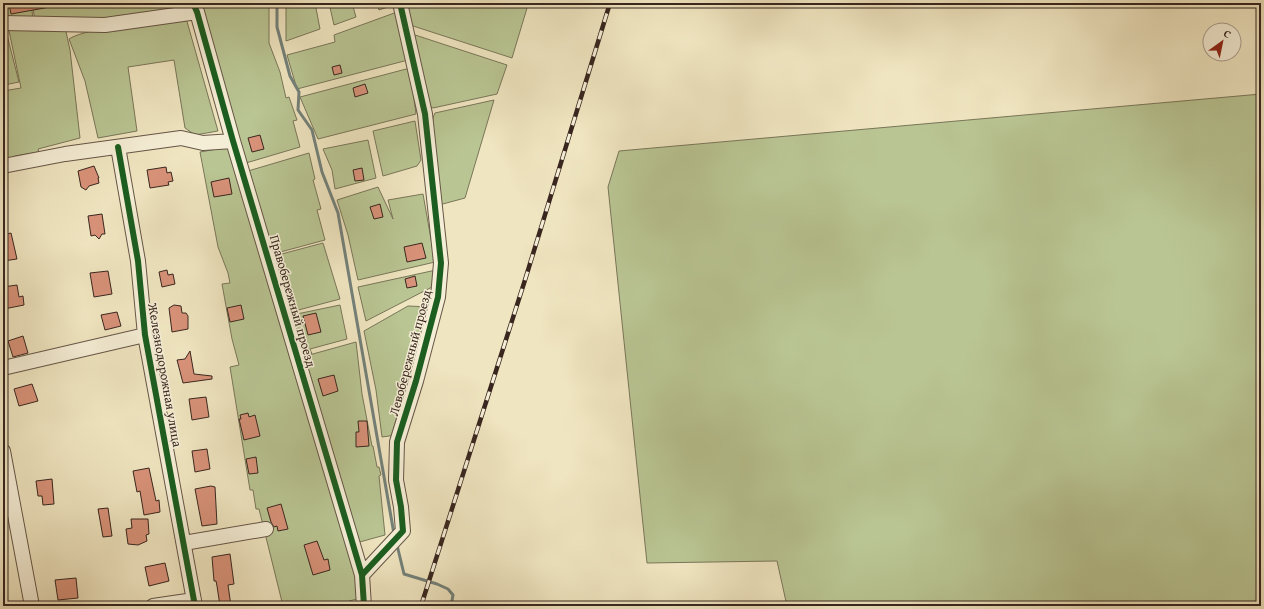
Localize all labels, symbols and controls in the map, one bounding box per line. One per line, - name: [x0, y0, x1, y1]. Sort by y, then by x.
- north arrow: [1202, 22, 1242, 62]
- text: С: [1220, 25, 1234, 42]
- street label: Правобережный проезд: [265, 233, 321, 369]
- street label: Левобережный проезд: [384, 288, 436, 418]
- street label: Железнодорожная улица: [143, 301, 187, 449]

